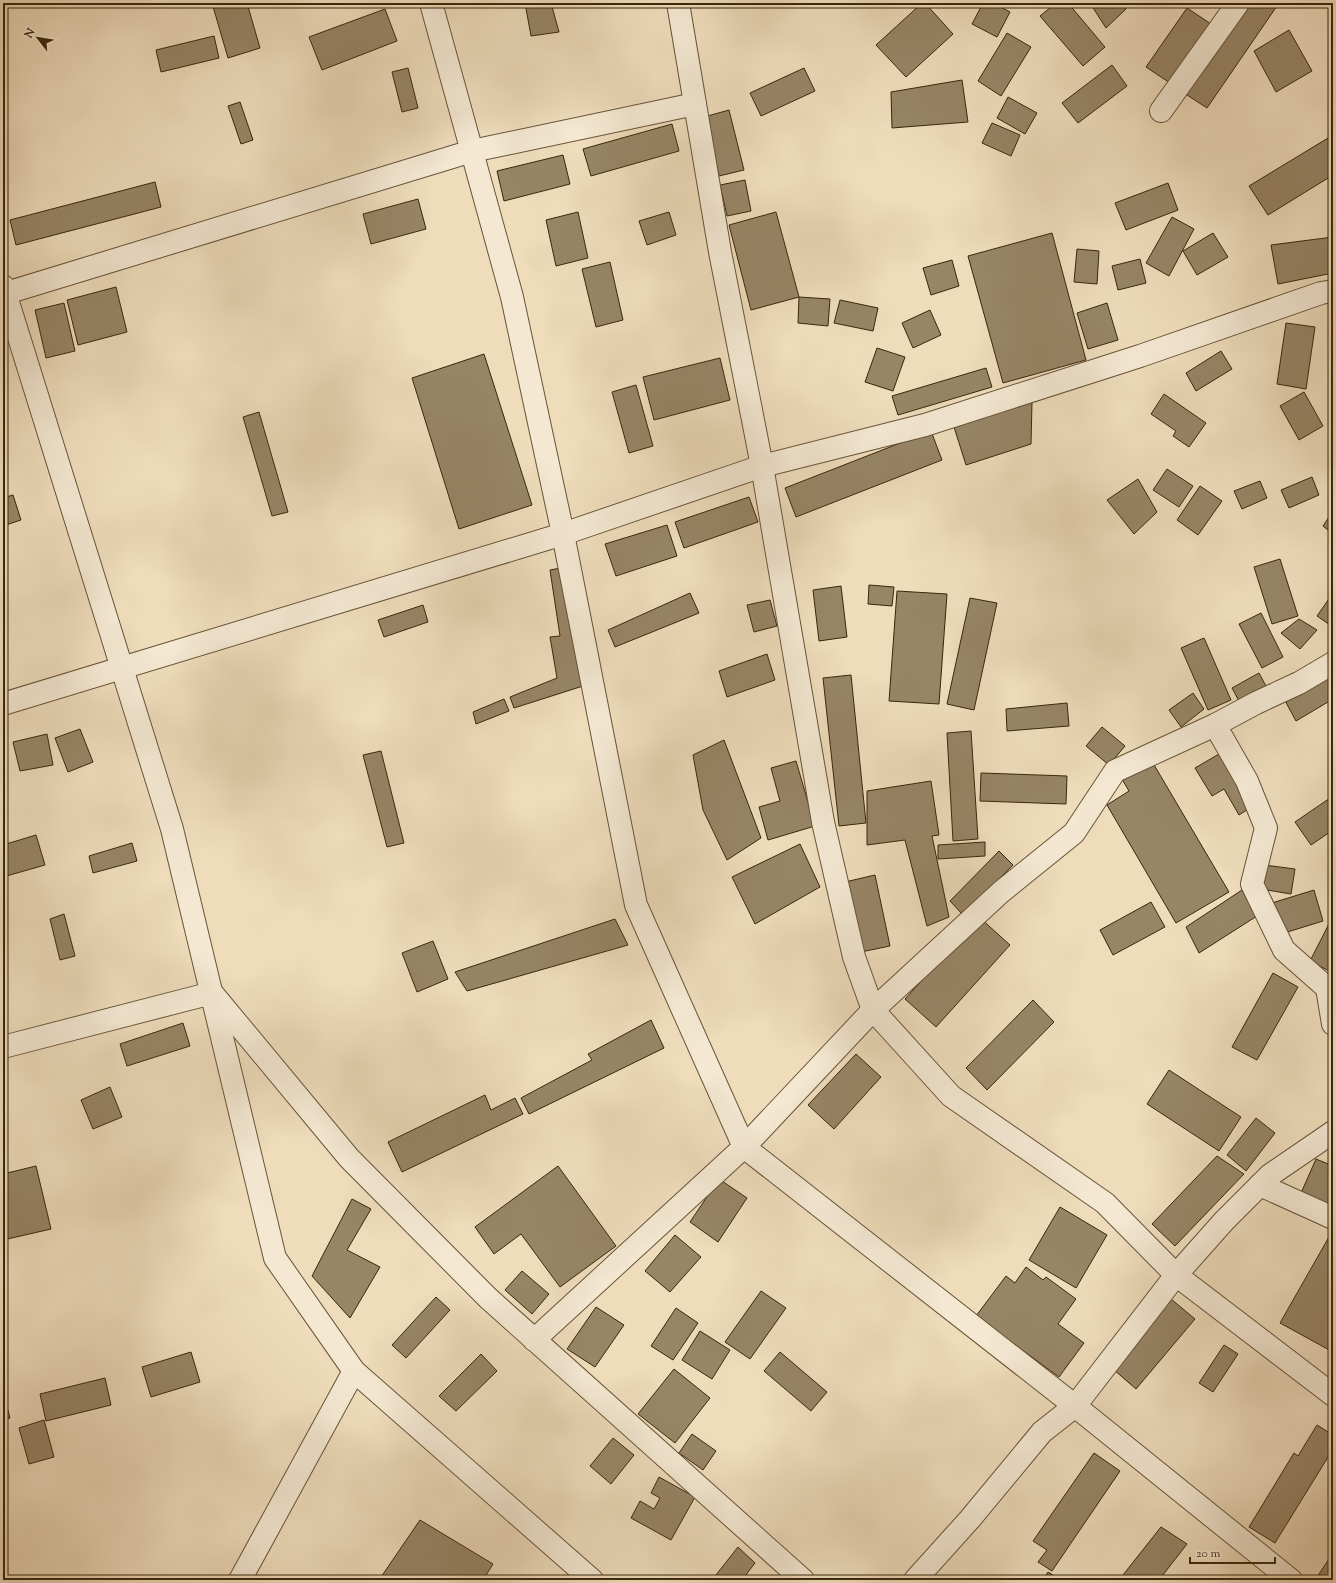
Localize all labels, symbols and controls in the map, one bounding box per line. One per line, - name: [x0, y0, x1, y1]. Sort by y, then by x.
- north arrow: [18, 18, 58, 58]
- text: N: [21, 25, 40, 42]
- scale bar: [1190, 1539, 1275, 1565]
- text: 20 m: [1196, 1545, 1221, 1563]

